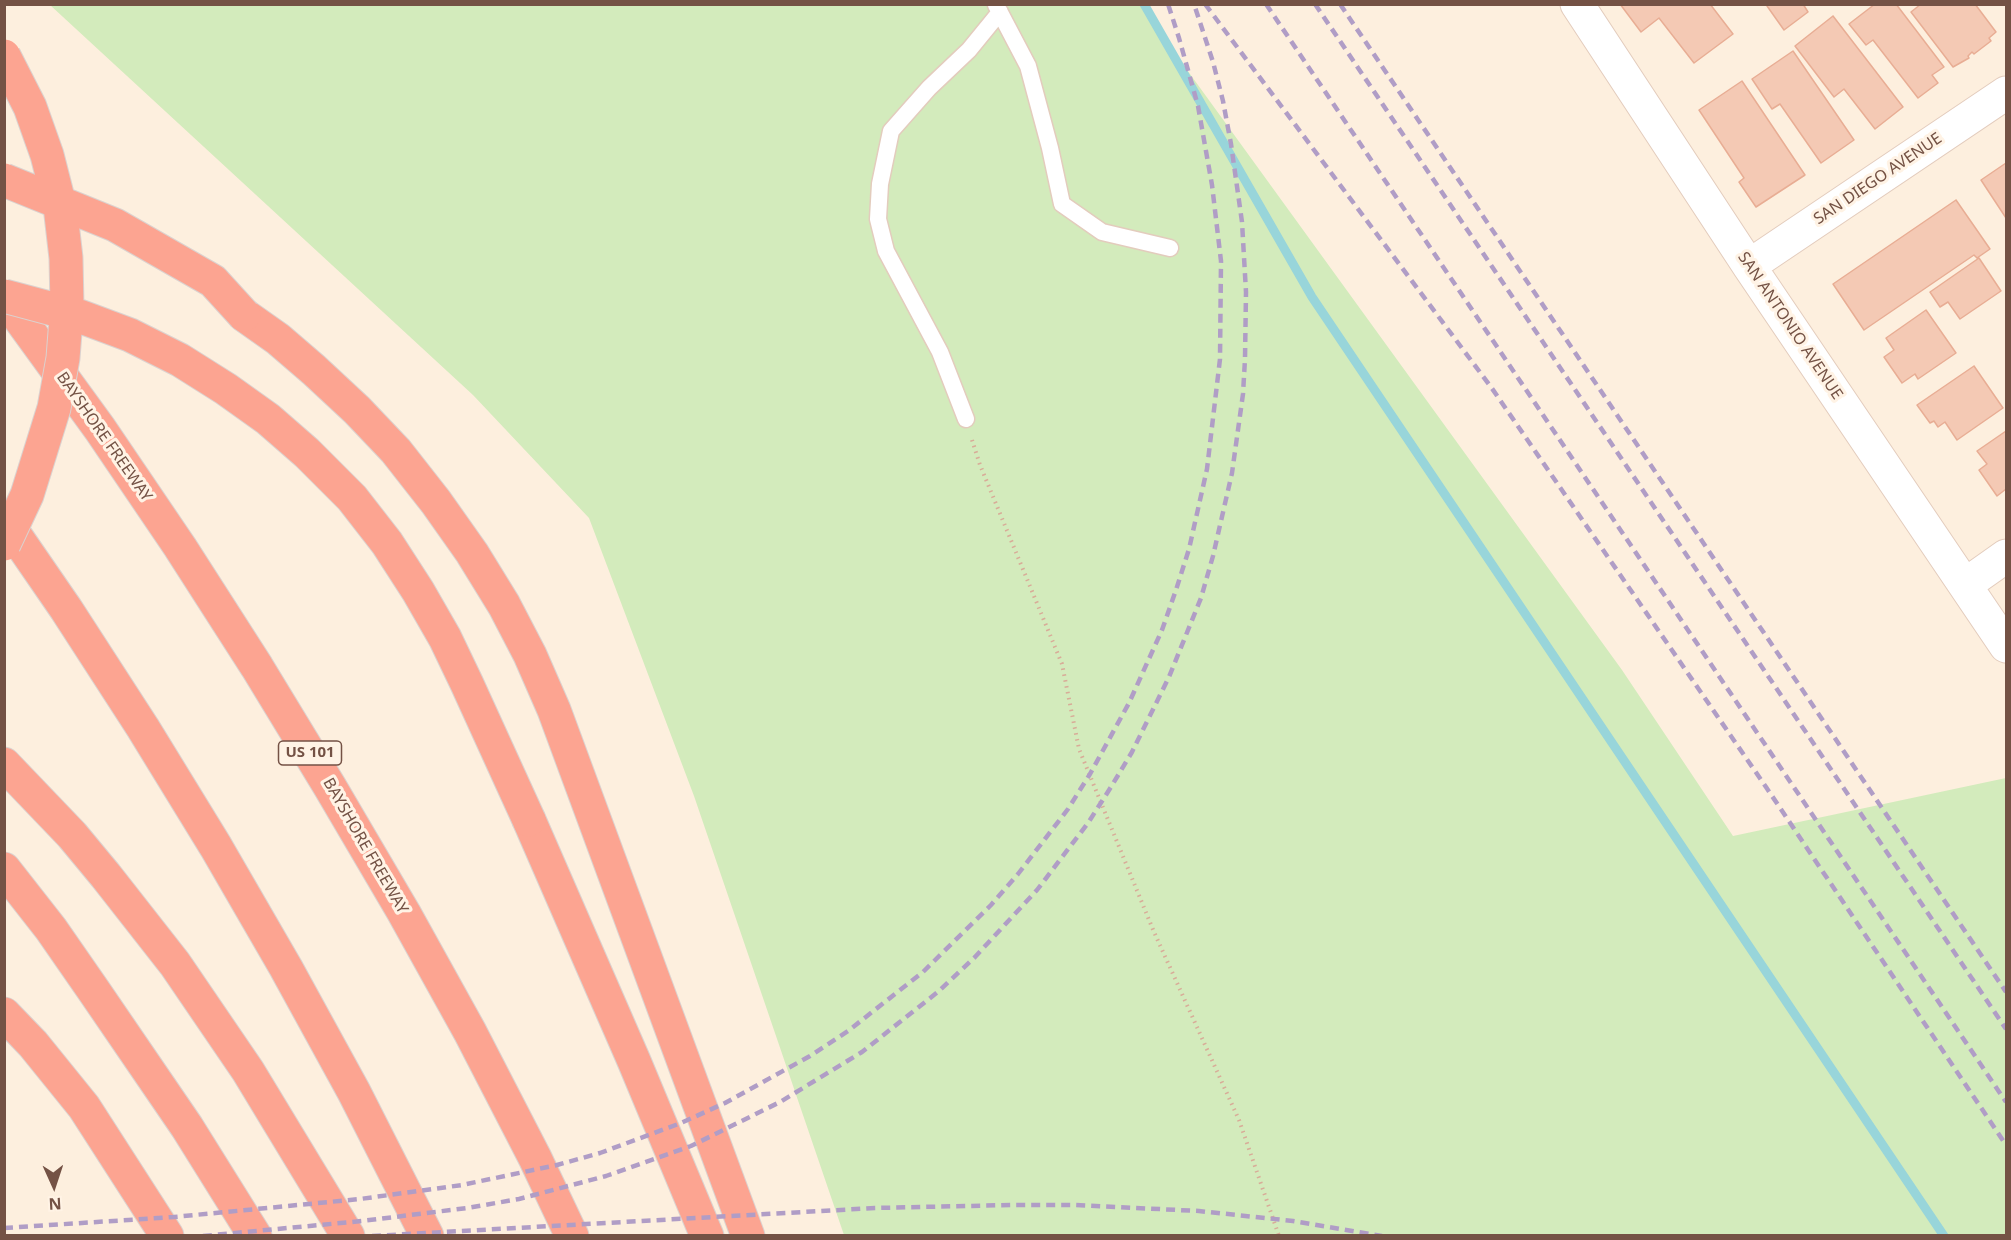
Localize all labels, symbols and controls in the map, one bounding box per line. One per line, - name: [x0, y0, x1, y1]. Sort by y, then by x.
- street label: SAN DIEGO AVENUE: [1810, 129, 1946, 229]
- street label: SAN ANTONIO AVENUE: [1733, 249, 1847, 403]
- street label: BAYSHORE FREEWAY: [52, 369, 156, 505]
- road number: US 101: [278, 741, 342, 765]
- street label: BAYSHORE FREEWAY: [318, 775, 412, 917]
- north arrow: [24, 1156, 84, 1216]
- text: N: [48, 1193, 62, 1215]

